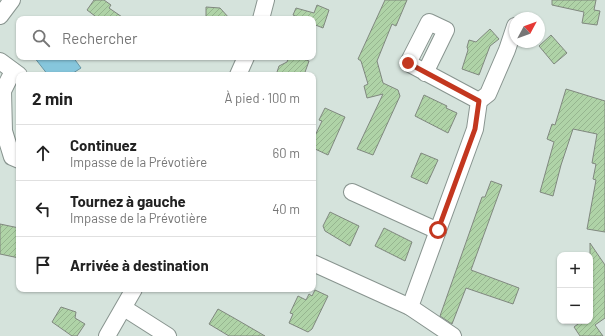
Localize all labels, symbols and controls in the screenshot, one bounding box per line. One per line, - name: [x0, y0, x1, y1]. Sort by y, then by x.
- north arrow: [509, 12, 545, 48]
- search box: [16, 16, 316, 60]
- icon: search: [30, 27, 52, 49]
- text: Rechercher: [62, 29, 138, 47]
- route end: [399, 54, 417, 72]
- text: 2 min: [32, 88, 73, 108]
- text: À pied · 100 m: [224, 90, 300, 106]
- text: Continuez: [70, 136, 137, 154]
- icon: ahead: [32, 142, 54, 164]
- text: 60 m: [273, 145, 300, 161]
- text: Impasse de la Prévotière: [70, 154, 207, 170]
- text: Tournez à gauche: [70, 192, 186, 210]
- icon: left: [32, 198, 54, 220]
- text: 40 m: [272, 201, 300, 217]
- text: Impasse de la Prévotière: [70, 210, 207, 226]
- route start: [429, 221, 447, 239]
- map controls: [557, 252, 593, 324]
- button: +: [557, 252, 593, 288]
- icon: arrive: [32, 254, 54, 276]
- text: Arrivée à destination: [70, 256, 209, 274]
- button: −: [557, 288, 593, 324]

